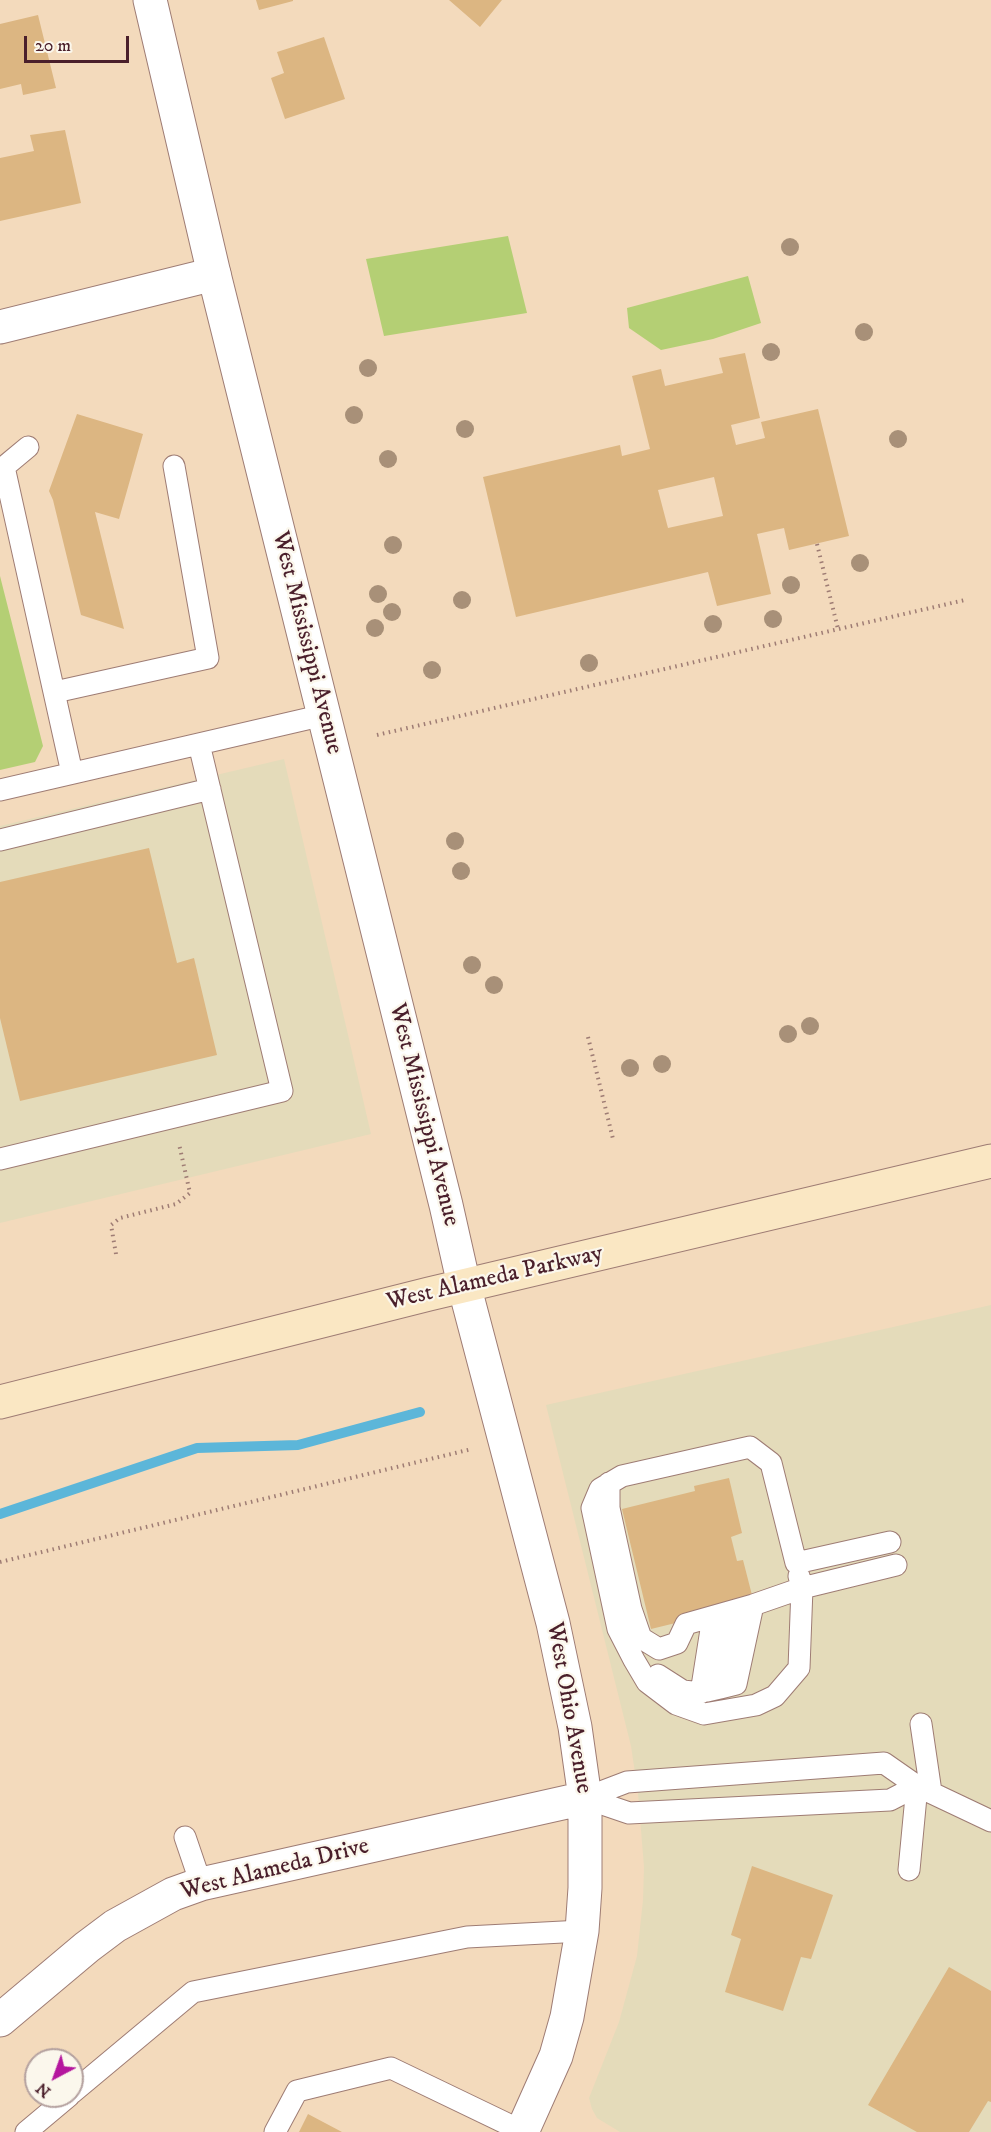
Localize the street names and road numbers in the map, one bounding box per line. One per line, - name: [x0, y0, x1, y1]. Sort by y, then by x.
- street label: West Mississippi Avenue: [264, 529, 348, 757]
- street label: West Mississippi Avenue: [381, 1001, 465, 1229]
- street label: West Alameda Parkway: [384, 1240, 606, 1318]
- street label: West Ohio Avenue: [539, 1620, 597, 1796]
- street label: West Alameda Drive: [178, 1833, 372, 1907]

